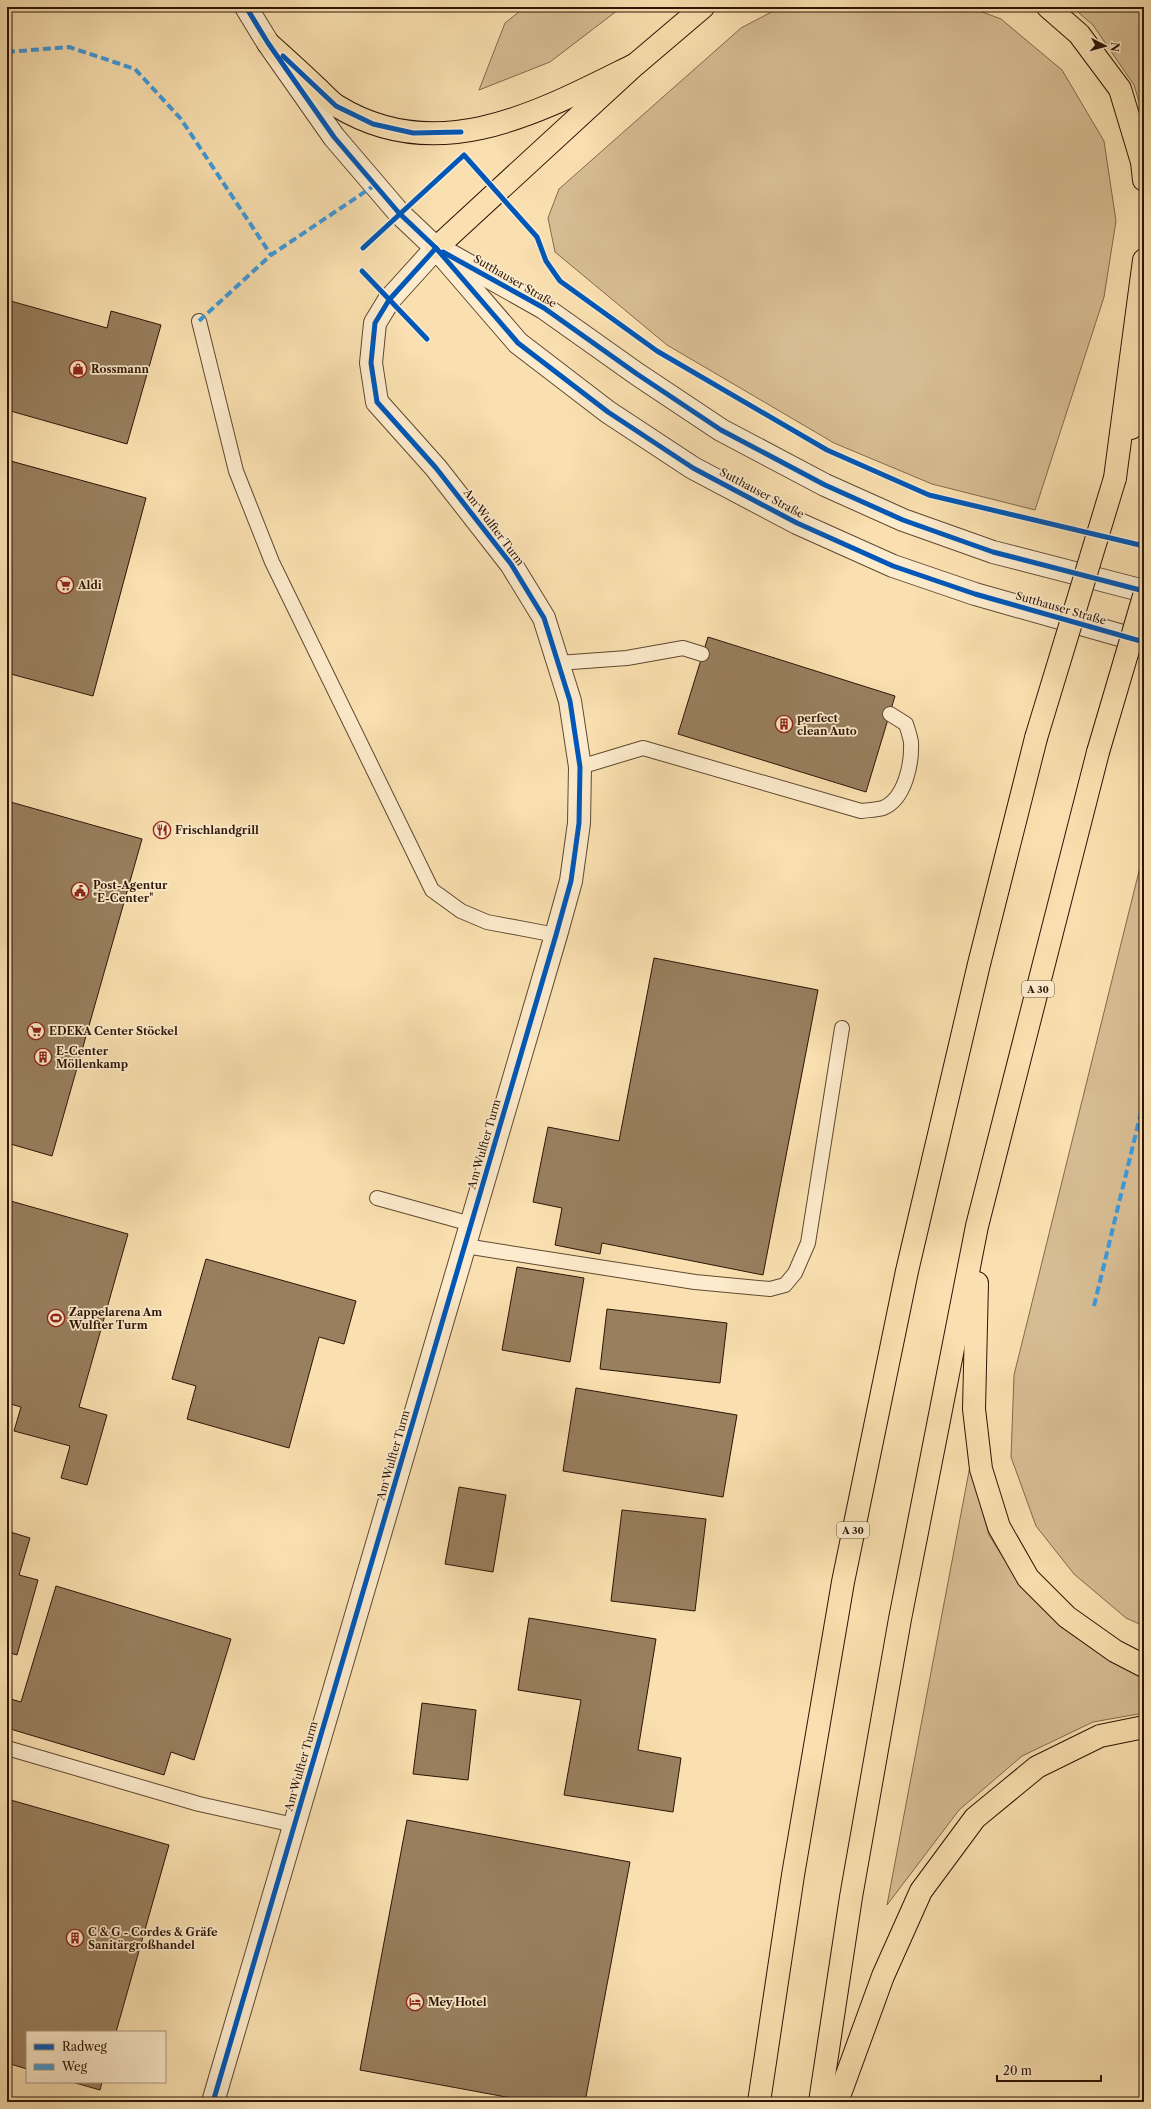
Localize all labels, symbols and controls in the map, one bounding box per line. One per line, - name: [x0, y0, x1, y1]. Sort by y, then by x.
- north arrow: [1085, 26, 1125, 66]
- text: N: [1107, 42, 1122, 53]
- street label: Sutthauser Straße: [471, 252, 559, 310]
- shop icon: Rossmann: [68, 359, 88, 379]
- place label: Rossmann: [91, 362, 149, 376]
- street label: Sutthauser Straße: [717, 465, 807, 521]
- street label: Am Wulfter Turm: [460, 485, 528, 569]
- supermarket icon: Aldi: [55, 575, 75, 595]
- place label: Aldi: [77, 578, 102, 592]
- street label: Sutthauser Straße: [1014, 588, 1108, 628]
- place label: perfect clean Auto: [797, 711, 857, 738]
- building icon: perfect clean Auto: [774, 714, 794, 734]
- restaurant icon: Frischlandgrill: [152, 820, 172, 840]
- place label: Frischlandgrill: [175, 823, 259, 837]
- place label: Post-Agentur "E-Center": [93, 878, 168, 905]
- public building icon: Post-Agentur "E-Center": [70, 881, 90, 901]
- road number: A 30: [1022, 981, 1054, 997]
- supermarket icon: EDEKA Center Stöckel: [26, 1021, 46, 1041]
- place label: EDEKA Center Stöckel: [49, 1024, 178, 1038]
- place label: E-Center Möllenkamp: [56, 1044, 128, 1071]
- building icon: E-Center Möllenkamp: [33, 1047, 53, 1067]
- street label: Am Wulfter Turm: [464, 1097, 504, 1191]
- place label: Zappelarena Am Wulfter Turm: [68, 1305, 162, 1332]
- sports icon: Zappelarena Am Wulfter Turm: [46, 1308, 66, 1328]
- street label: Am Wulfter Turm: [373, 1408, 413, 1502]
- road number: A 30: [837, 1522, 869, 1538]
- street label: Am Wulfter Turm: [281, 1719, 321, 1813]
- place label: C & G - Cordes & Gräfe Sanitärgroßhandel: [88, 1925, 218, 1952]
- building icon: C & G - Cordes & Gräfe Sanitärgroßhandel: [65, 1928, 85, 1948]
- hotel icon: Mey Hotel: [405, 1992, 425, 2012]
- place label: Mey Hotel: [428, 1995, 487, 2009]
- legend: [26, 2031, 166, 2083]
- text: Radweg: [62, 2039, 108, 2054]
- scale bar: [997, 2057, 1101, 2083]
- text: Weg: [61, 2059, 88, 2074]
- text: 20 m: [1003, 2063, 1032, 2078]

